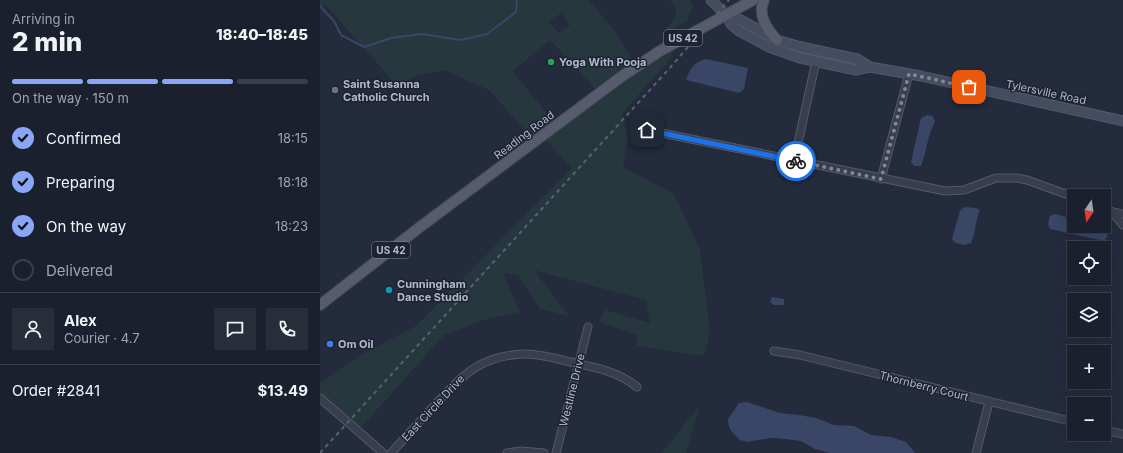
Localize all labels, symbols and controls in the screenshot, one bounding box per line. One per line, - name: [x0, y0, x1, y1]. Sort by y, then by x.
- text: Arriving in: [12, 11, 75, 27]
- text: 18:40–18:45: [216, 25, 308, 44]
- text: 2 min: [12, 26, 82, 57]
- road number: US 42: [664, 30, 702, 46]
- place label: Yoga With Pooja: [559, 55, 646, 69]
- marker: Yoga With Pooja: [546, 57, 556, 67]
- pin: [952, 70, 986, 104]
- icon: bag: [958, 76, 980, 98]
- place label: Saint Susanna Catholic Church: [343, 77, 430, 104]
- street label: Tylersville Road: [1004, 77, 1088, 107]
- marker: Saint Susanna Catholic Church: [330, 85, 340, 95]
- text: On the way · 150 m: [12, 90, 129, 106]
- street label: Reading Road: [491, 108, 557, 162]
- pin: [630, 113, 664, 147]
- icon: home: [636, 119, 658, 141]
- icon: check: [12, 127, 34, 149]
- text: Confirmed: [46, 129, 121, 148]
- text: 18:15: [278, 130, 308, 146]
- courier: [776, 141, 816, 181]
- icon: bike: [785, 150, 807, 172]
- icon: check: [12, 171, 34, 193]
- text: Preparing: [46, 173, 115, 192]
- text: 18:18: [278, 174, 308, 190]
- north arrow: [1067, 189, 1111, 233]
- map controls: [1067, 189, 1111, 441]
- icon: check: [12, 215, 34, 237]
- text: On the way: [46, 217, 126, 236]
- text: 18:23: [275, 218, 308, 234]
- button: locate: [1067, 241, 1111, 285]
- road number: US 42: [372, 242, 410, 258]
- text: Delivered: [46, 261, 113, 280]
- place label: Cunningham Dance Studio: [397, 277, 469, 304]
- marker: Cunningham Dance Studio: [384, 285, 394, 295]
- button: layers: [1067, 293, 1111, 337]
- button: person: [12, 308, 54, 350]
- button: chat: [214, 308, 256, 350]
- button: phone: [266, 308, 308, 350]
- text: Alex: [64, 311, 97, 330]
- text: Courier · 4.7: [64, 330, 140, 346]
- place label: Om Oil: [338, 337, 374, 351]
- marker: Om Oil: [325, 339, 335, 349]
- button: +: [1067, 345, 1111, 389]
- street label: Westline Drive: [556, 352, 588, 428]
- street label: Thornberry Court: [878, 368, 970, 404]
- street label: East Circle Drive: [399, 372, 467, 444]
- text: Order #2841: [12, 381, 100, 400]
- text: $13.49: [257, 381, 308, 400]
- button: −: [1067, 397, 1111, 441]

